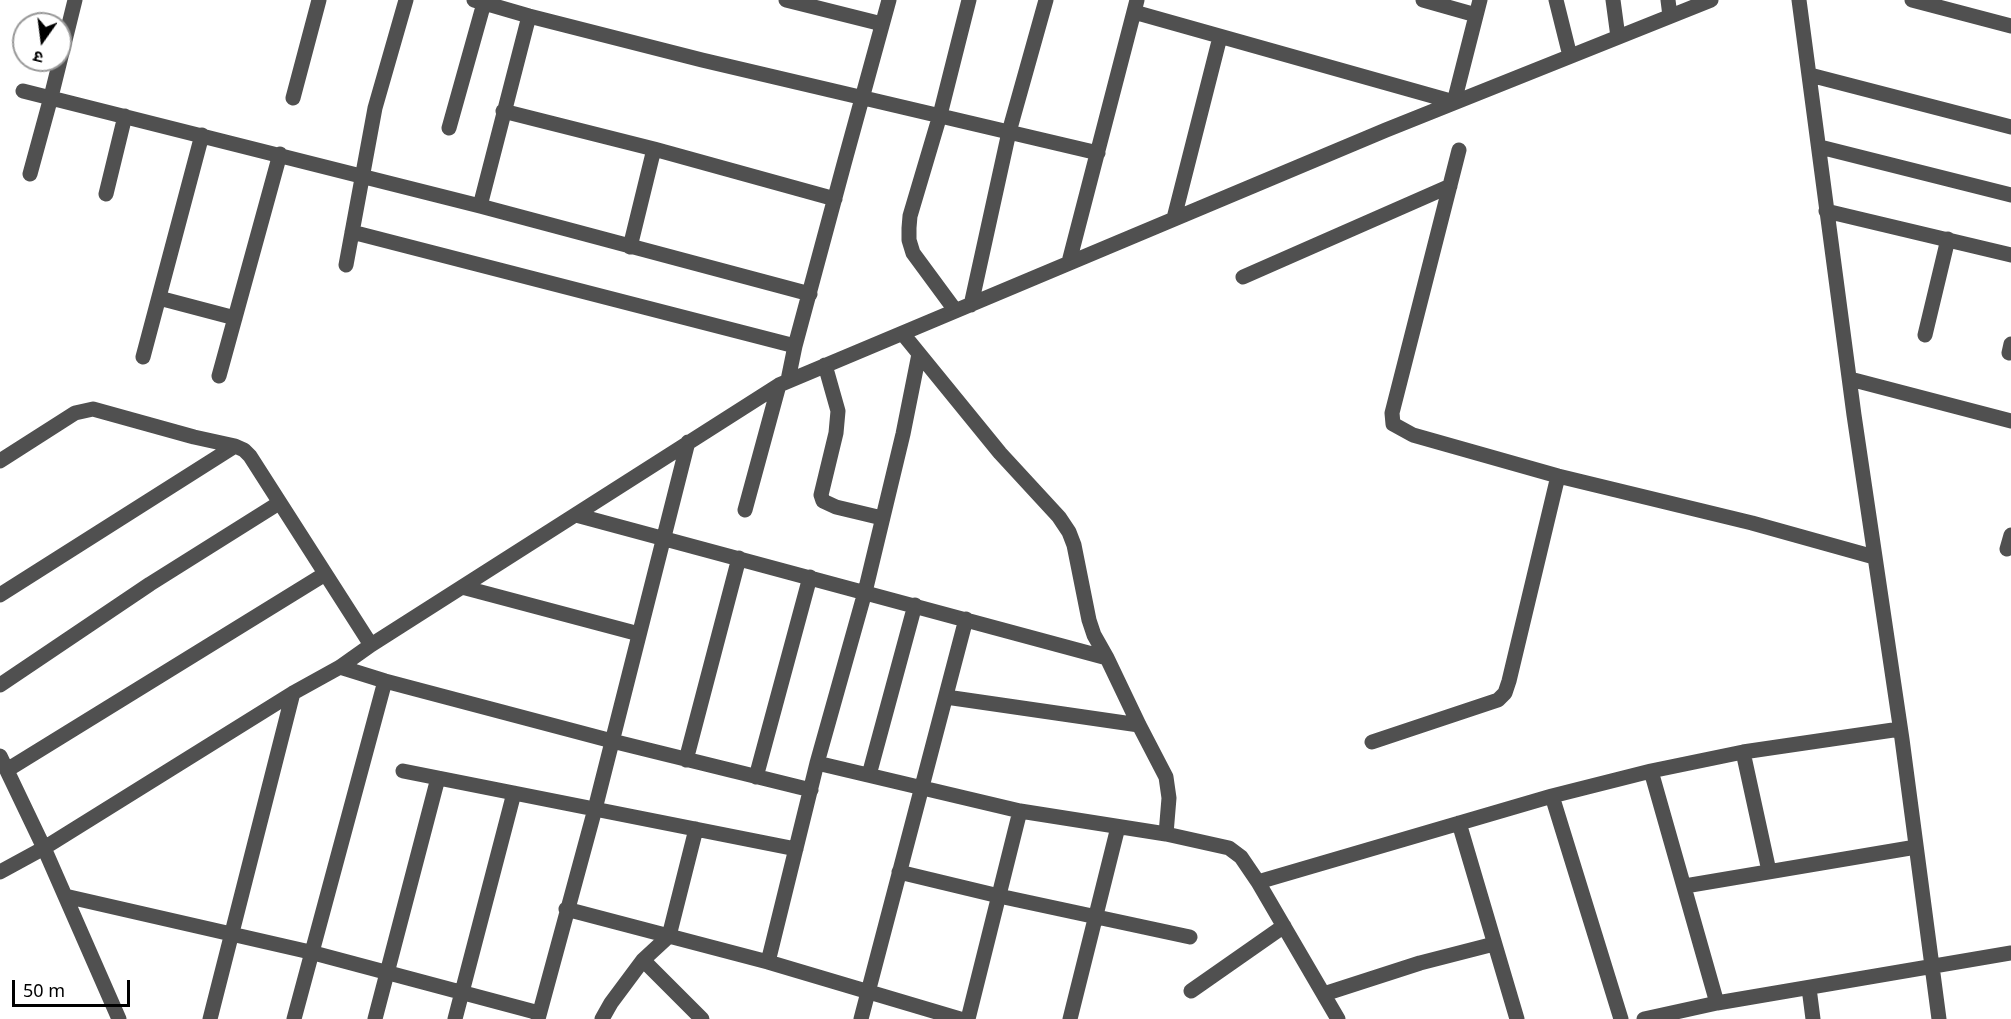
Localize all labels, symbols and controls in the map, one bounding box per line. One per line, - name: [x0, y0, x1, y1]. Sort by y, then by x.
- north arrow: [12, 12, 72, 72]
- text: उ: [31, 46, 45, 69]
- scale bar: [15, 968, 134, 1006]
- text: 50 m: [23, 978, 65, 1002]

